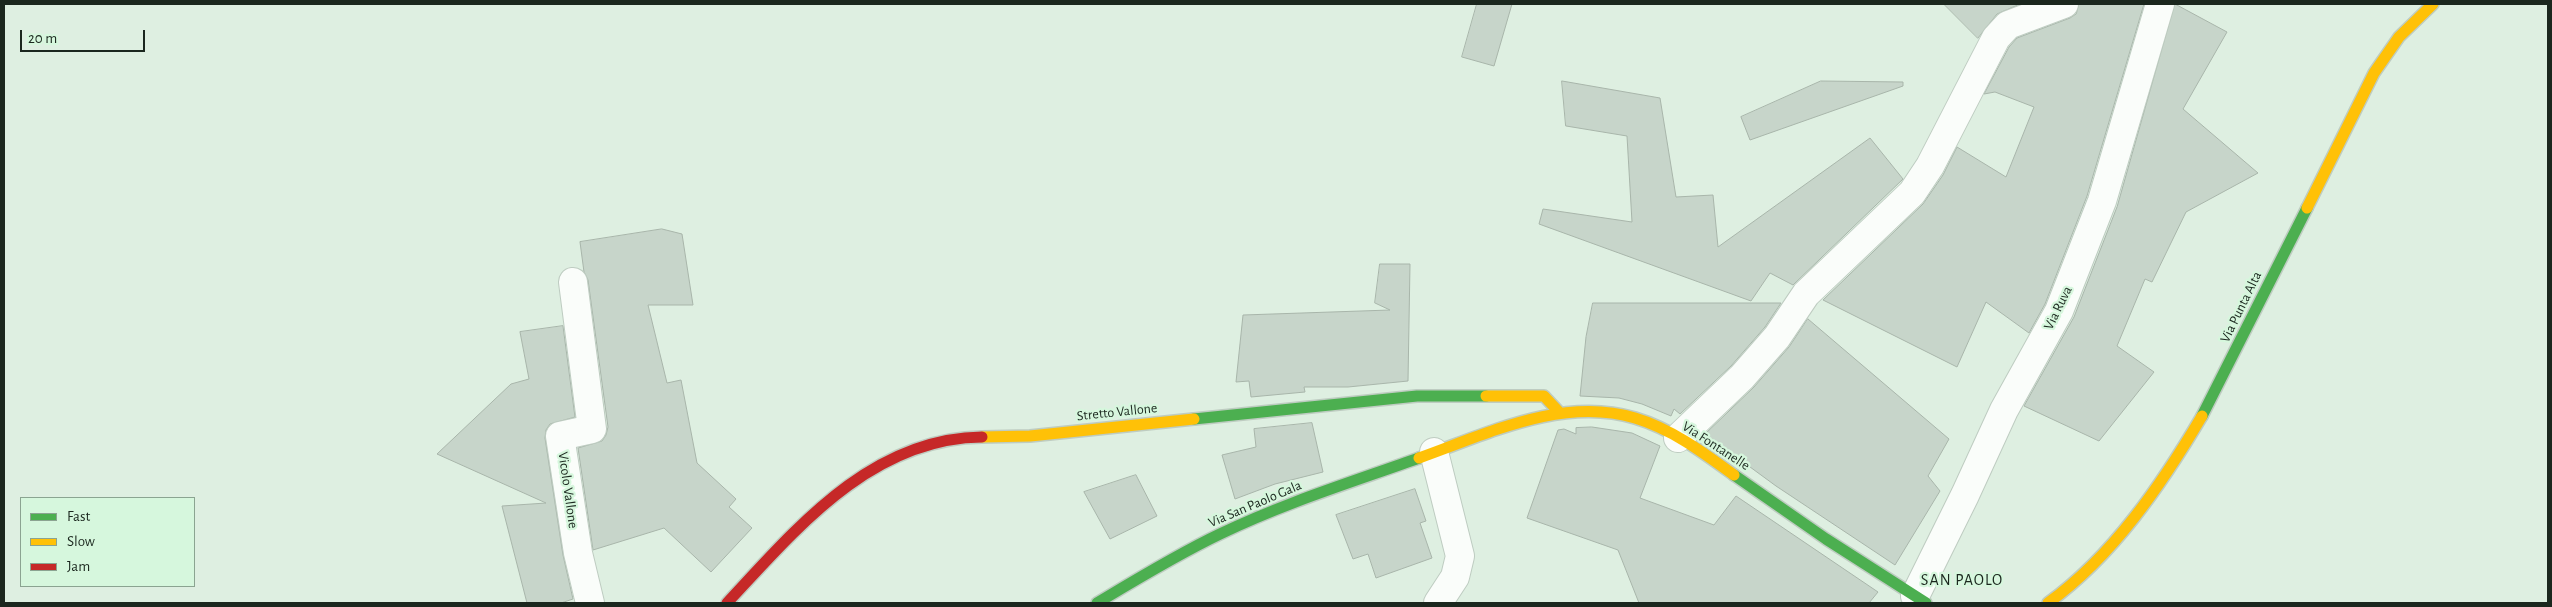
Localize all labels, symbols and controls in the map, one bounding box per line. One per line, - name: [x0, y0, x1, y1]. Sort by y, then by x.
- scale bar: [22, 20, 148, 52]
- text: 20 m: [28, 31, 57, 46]
- street label: Via Punta Alta: [2217, 269, 2265, 345]
- street label: Via Ruva: [2040, 283, 2076, 333]
- street label: Stretto Vallone: [1076, 399, 1158, 425]
- street label: Via Fontanelle: [1679, 418, 1753, 474]
- street label: Vicolo Vallone: [554, 451, 582, 529]
- street label: Via San Paolo Gala: [1206, 477, 1304, 531]
- legend: [20, 497, 195, 587]
- text: Fast: [67, 509, 90, 524]
- text: Slow: [67, 534, 95, 549]
- text: Jam: [67, 559, 90, 574]
- district label: SAN PAOLO: [1920, 570, 2004, 590]

